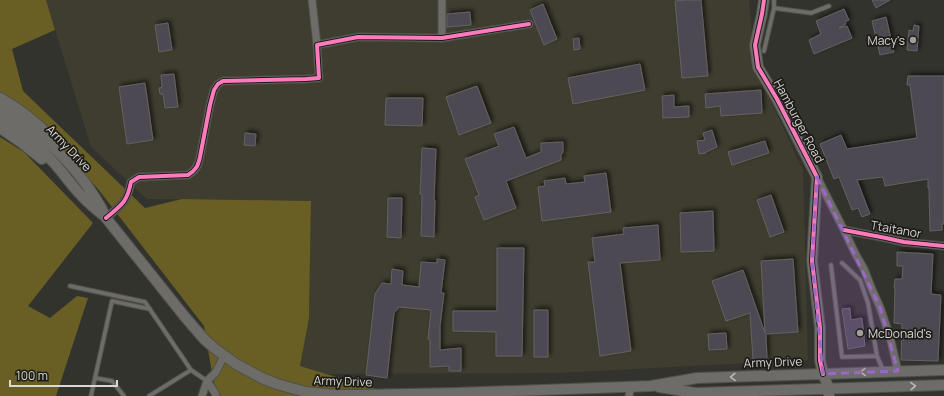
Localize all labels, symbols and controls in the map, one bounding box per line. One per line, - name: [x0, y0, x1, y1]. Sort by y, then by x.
- place label: Macy's: [868, 32, 905, 49]
- marker: Macy's: [908, 35, 918, 45]
- street label: Hamburger Road: [770, 76, 828, 166]
- street label: Army Drive: [43, 121, 95, 175]
- street label: Ttaitanor: [869, 216, 923, 242]
- place label: McDonald's: [868, 325, 932, 342]
- marker: McDonald's: [855, 328, 865, 338]
- street label: Army Drive: [743, 352, 803, 372]
- scale bar: [10, 362, 117, 388]
- text: 100 m: [16, 367, 48, 384]
- one-way arrow: [860, 368, 866, 377]
- street label: Army Drive: [313, 371, 373, 391]
- one-way arrow: [730, 372, 736, 381]
- one-way arrow: [910, 382, 916, 390]

